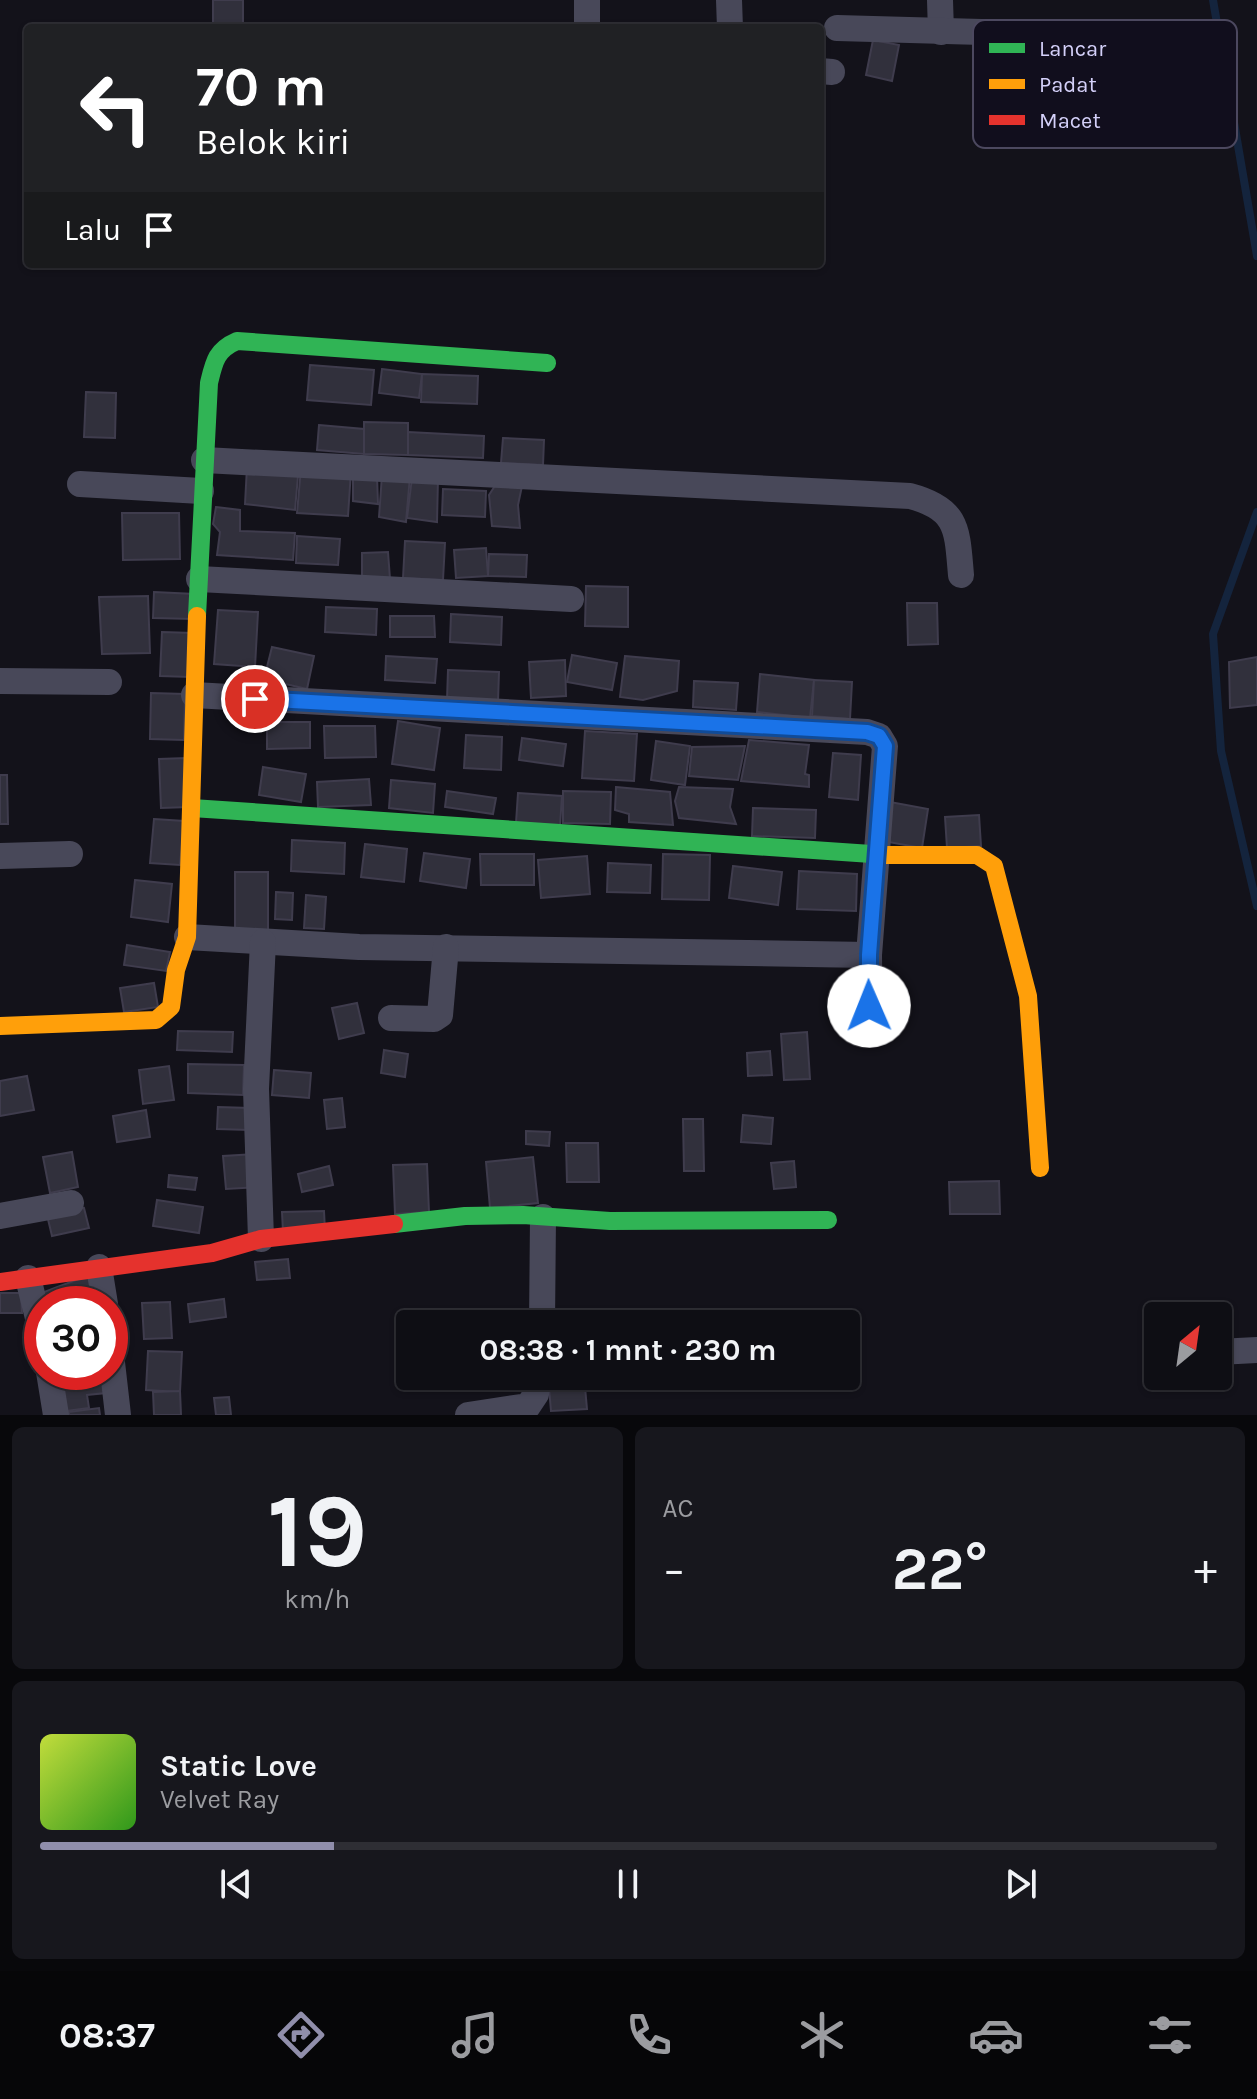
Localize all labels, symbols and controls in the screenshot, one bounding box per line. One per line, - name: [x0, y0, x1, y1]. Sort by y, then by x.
- legend: [973, 20, 1237, 148]
- text: Lancar: [1039, 36, 1106, 62]
- text: 70 m: [196, 54, 327, 119]
- icon: left: [64, 56, 168, 160]
- text: Padat: [1039, 72, 1097, 98]
- text: Macet: [1039, 108, 1101, 134]
- text: Belok kiri: [196, 121, 350, 163]
- icon: arrive: [137, 208, 181, 252]
- text: Lalu: [64, 212, 121, 248]
- pin: [221, 665, 289, 733]
- icon: arrive: [233, 677, 277, 721]
- position arrow: [827, 964, 911, 1048]
- speed limit sign: 30: [24, 1286, 128, 1390]
- north arrow: [1144, 1302, 1232, 1390]
- map controls: [1144, 1302, 1232, 1390]
- text: 08:38 · 1 mnt · 230 m: [480, 1332, 776, 1368]
- text: 19: [267, 1471, 368, 1592]
- text: AC: [663, 1493, 693, 1524]
- text: 22°: [892, 1534, 988, 1604]
- text: −: [663, 1544, 686, 1595]
- text: +: [1194, 1544, 1217, 1595]
- text: km/h: [284, 1584, 350, 1615]
- text: Static Love: [160, 1748, 317, 1784]
- text: Velvet Ray: [160, 1784, 279, 1815]
- icon: previous: [214, 1862, 258, 1906]
- icon: pause: [606, 1862, 650, 1906]
- icon: next: [999, 1862, 1043, 1906]
- icon: directions: [273, 2007, 329, 2063]
- icon: music: [447, 2007, 503, 2063]
- icon: phone: [621, 2007, 677, 2063]
- icon: climate: [794, 2007, 850, 2063]
- icon: car: [968, 2007, 1024, 2063]
- icon: filters: [1142, 2007, 1198, 2063]
- text: 08:37: [59, 2014, 155, 2056]

